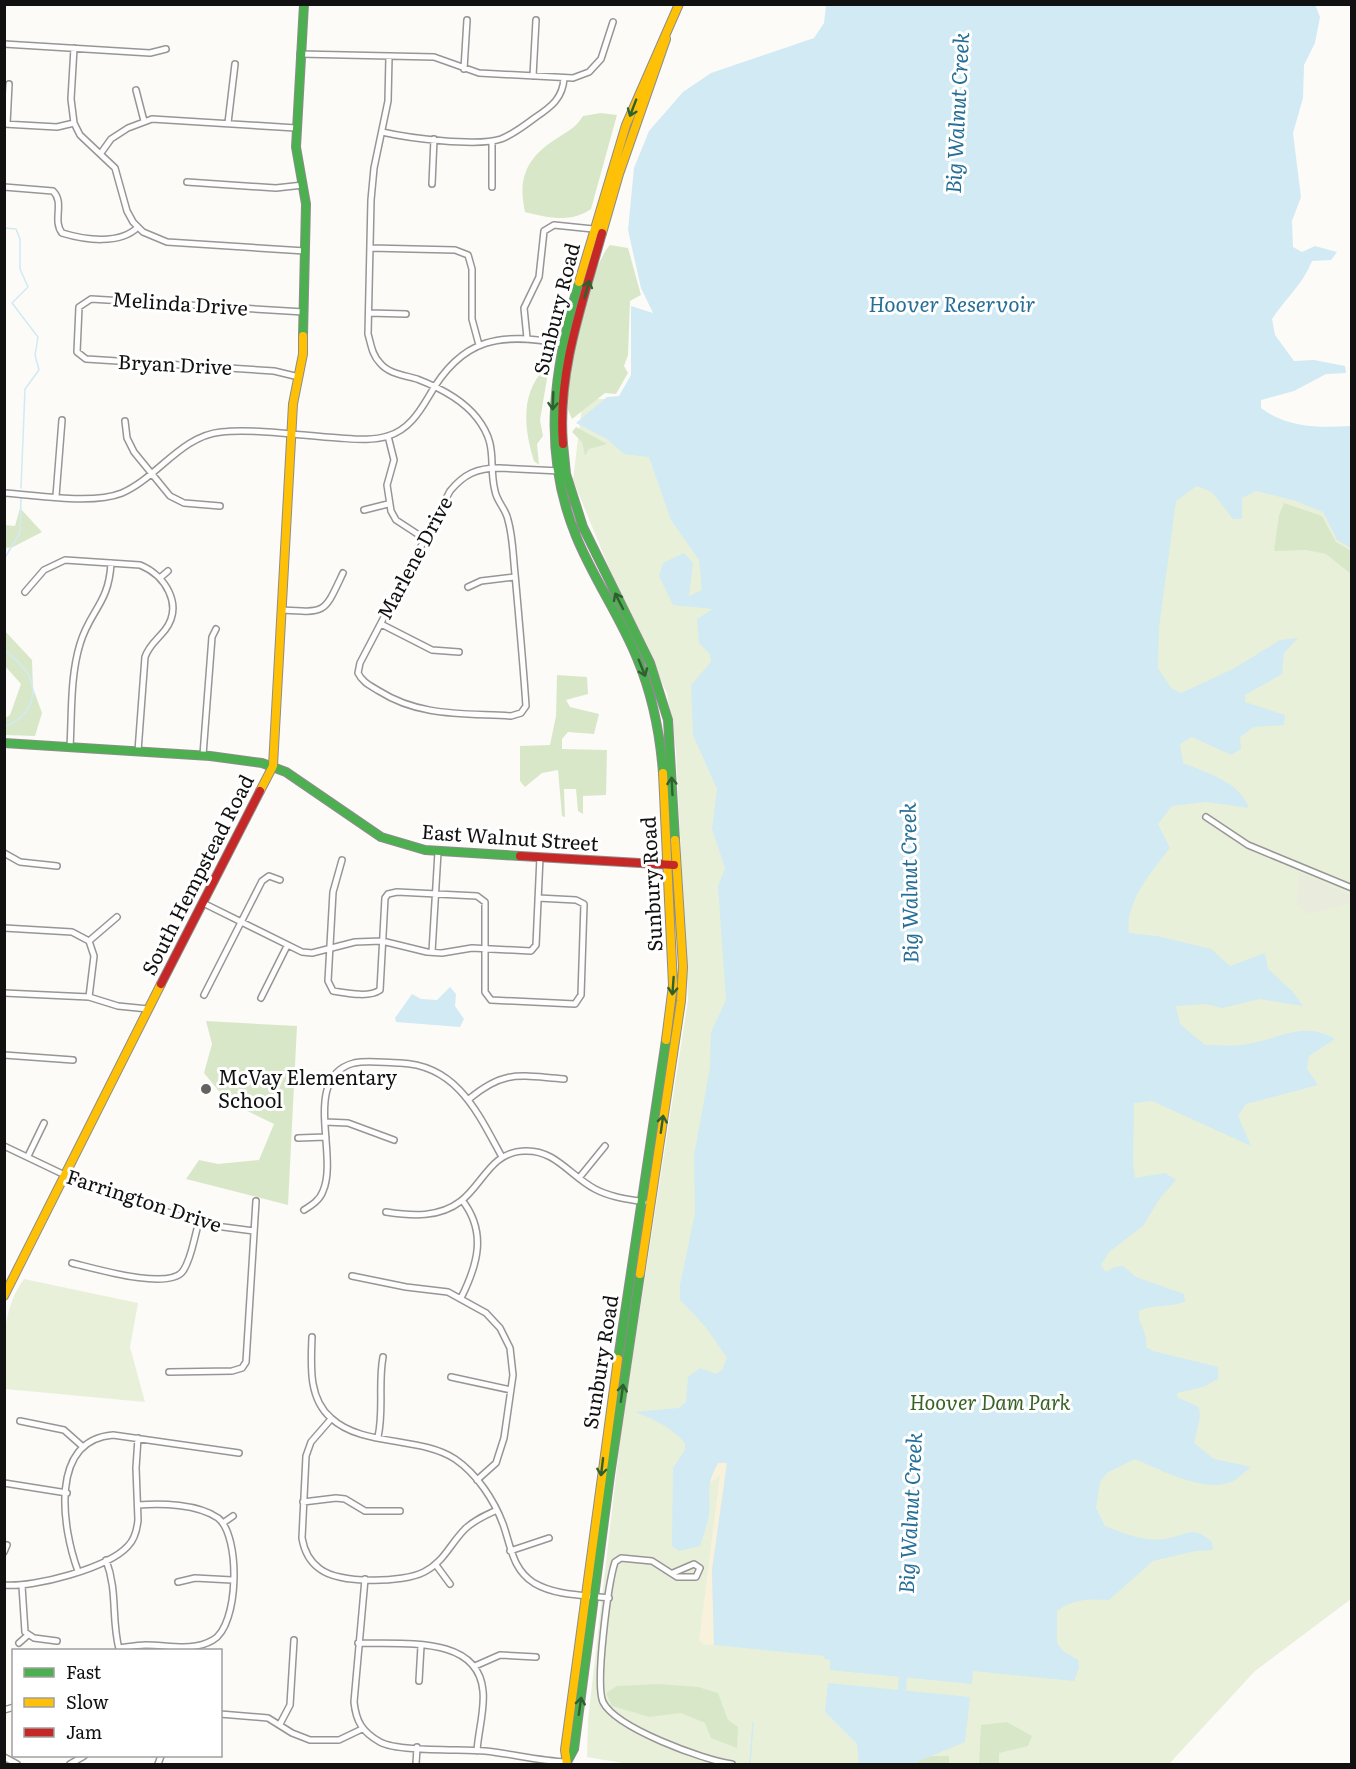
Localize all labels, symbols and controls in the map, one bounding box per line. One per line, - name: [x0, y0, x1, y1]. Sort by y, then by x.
- water label: Big Walnut Creek: [936, 31, 975, 194]
- one-way arrow: [626, 98, 637, 117]
- street label: Sunbury Road: [524, 239, 586, 378]
- one-way arrow: [582, 279, 593, 298]
- street label: Melinda Drive: [111, 282, 249, 322]
- water label: Hoover Reservoir: [868, 287, 1036, 318]
- street label: Bryan Drive: [117, 345, 233, 381]
- one-way arrow: [548, 391, 559, 411]
- street label: Marlene Drive: [368, 490, 458, 624]
- one-way arrow: [612, 593, 624, 611]
- one-way arrow: [637, 659, 648, 677]
- street label: South Hempstead Road: [133, 769, 260, 980]
- one-way arrow: [667, 776, 678, 796]
- water label: Big Walnut Creek: [891, 802, 924, 964]
- street label: East Walnut Street: [421, 815, 600, 857]
- street label: Sunbury Road: [631, 816, 669, 952]
- one-way arrow: [667, 976, 678, 996]
- place label: McVay Elementary School: [218, 1061, 398, 1114]
- marker: McVay Elementary School: [199, 1082, 213, 1096]
- one-way arrow: [657, 1115, 668, 1134]
- street label: Farrington Drive: [63, 1160, 226, 1238]
- street label: Sunbury Road: [574, 1293, 624, 1431]
- one-way arrow: [617, 1383, 628, 1403]
- park label: Hoover Dam Park: [909, 1386, 1071, 1416]
- water label: Big Walnut Creek: [889, 1431, 928, 1594]
- one-way arrow: [596, 1456, 607, 1476]
- legend: [12, 1649, 222, 1757]
- text: Fast: [66, 1658, 102, 1685]
- text: Slow: [66, 1688, 109, 1715]
- one-way arrow: [574, 1696, 585, 1716]
- text: Jam: [66, 1718, 102, 1745]

